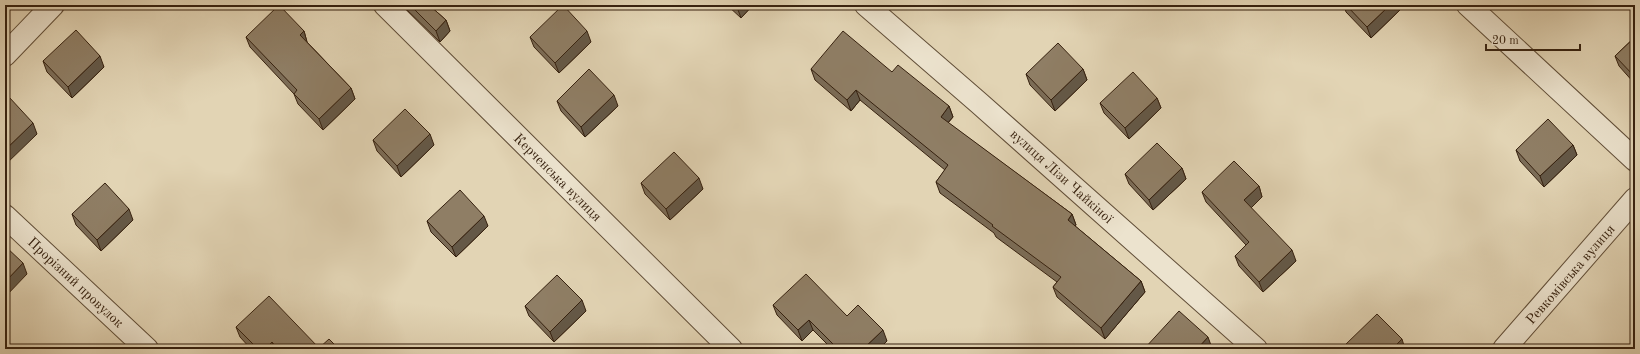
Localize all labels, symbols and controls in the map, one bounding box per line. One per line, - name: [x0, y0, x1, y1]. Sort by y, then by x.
- scale bar: [1486, 26, 1580, 52]
- text: 20 m: [1492, 35, 1519, 47]
- street label: вулиця Лізи Чайкіної: [1007, 127, 1115, 227]
- street label: Керченська вулиця: [511, 131, 604, 224]
- street label: Ревкомівська вулиця: [1524, 222, 1618, 327]
- street label: Прорізний провулок: [25, 235, 126, 331]

